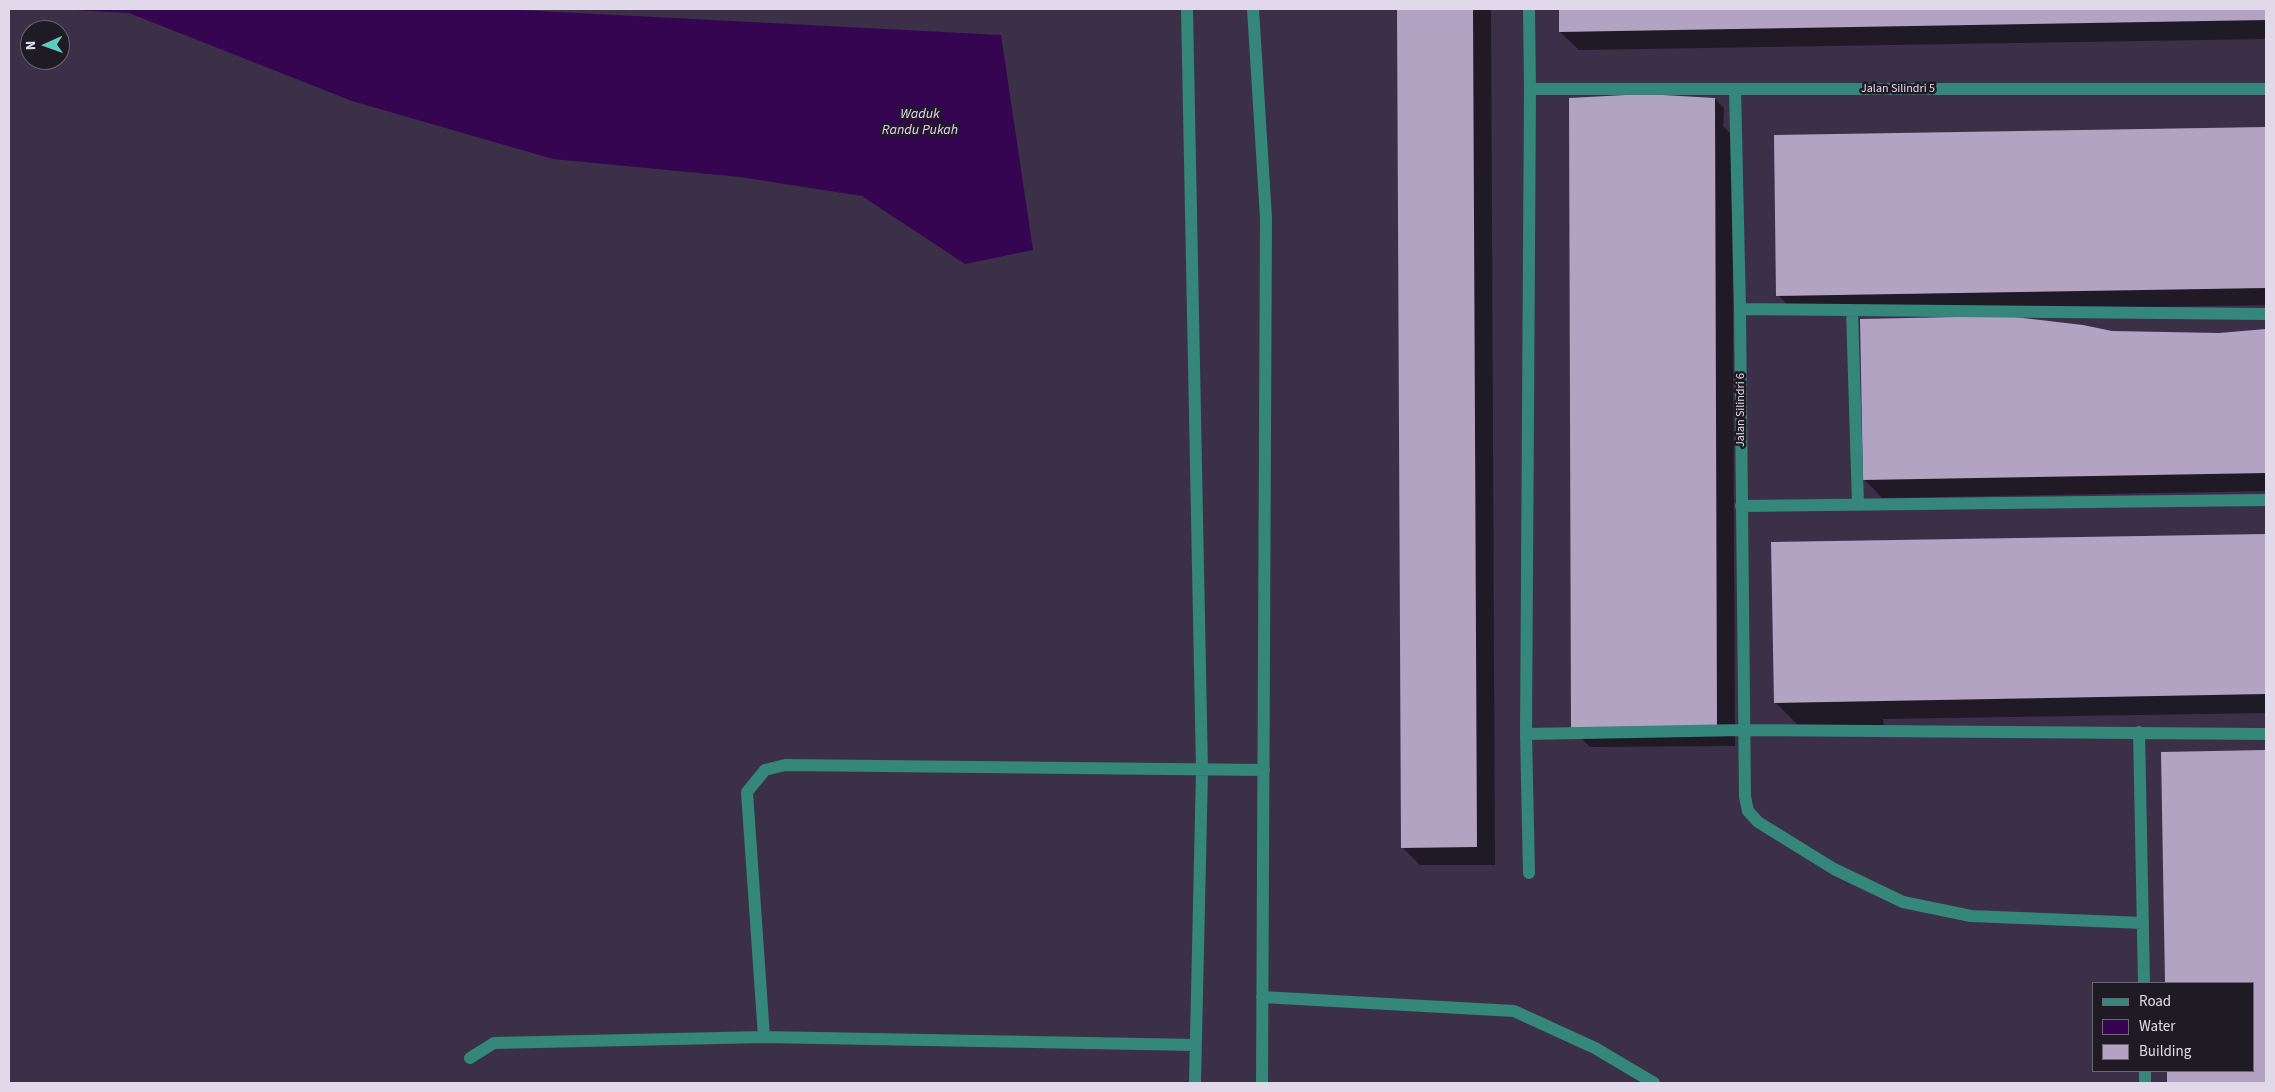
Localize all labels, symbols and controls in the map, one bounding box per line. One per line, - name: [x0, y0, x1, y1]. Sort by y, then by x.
- north arrow: [20, 20, 70, 70]
- text: N: [21, 40, 41, 50]
- street label: Jalan Silindri 5: [1861, 82, 1935, 96]
- water label: Waduk Randu Pukah: [882, 107, 958, 140]
- street label: Jalan Silindri 6: [1734, 373, 1748, 447]
- legend: [2092, 982, 2255, 1072]
- text: Road: [2139, 991, 2171, 1012]
- text: Water: [2139, 1016, 2175, 1037]
- text: Building: [2139, 1041, 2191, 1062]

